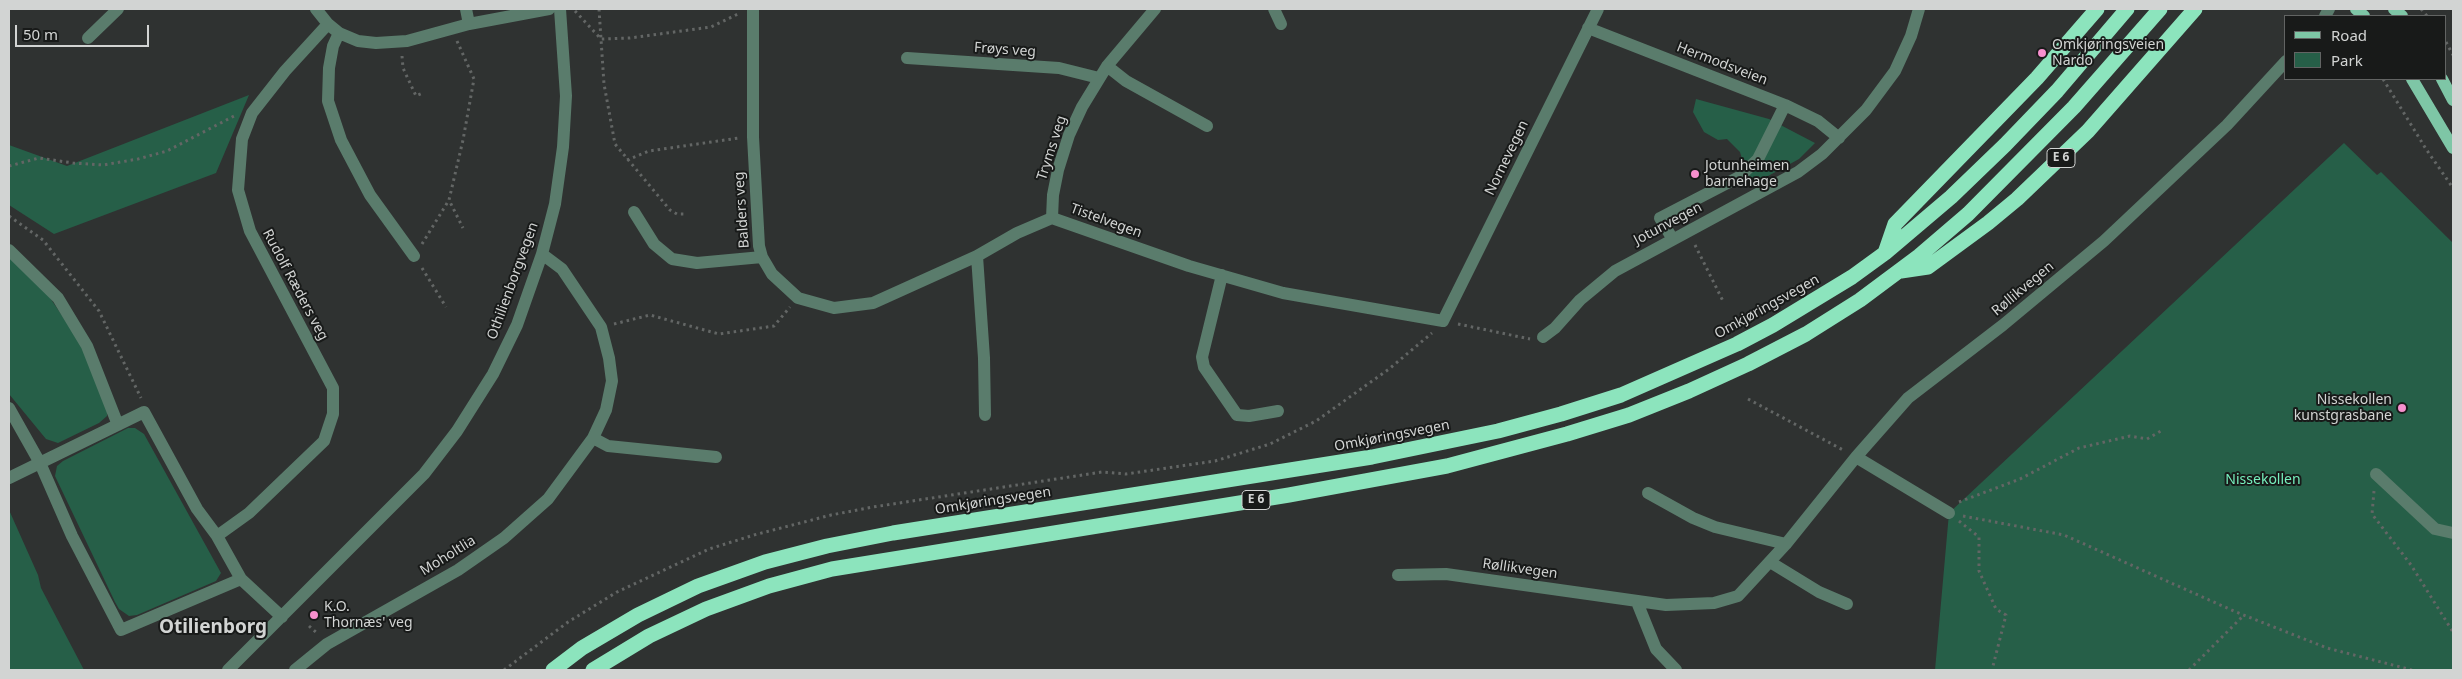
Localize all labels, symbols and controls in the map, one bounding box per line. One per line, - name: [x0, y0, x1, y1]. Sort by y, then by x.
- scale bar: [18, 15, 151, 47]
- legend: [2284, 15, 2447, 80]
- text: 50 m: [23, 24, 58, 44]
- text: Road: [2331, 25, 2367, 45]
- place label: Omkjøringsveien Nardo: [2052, 37, 2164, 70]
- street label: Frøys veg: [973, 39, 1037, 61]
- street label: Hermodsveien: [1674, 39, 1770, 89]
- marker: Omkjøringsveien Nardo: [2036, 47, 2048, 59]
- text: Park: [2331, 50, 2363, 70]
- street label: Tryms veg: [1034, 114, 1070, 182]
- street label: Nornevegen: [1482, 118, 1532, 198]
- road number: E 6: [2047, 148, 2075, 168]
- place label: Jotunheimen barnehage: [1705, 158, 1789, 190]
- marker: Jotunheimen barnehage: [1689, 168, 1701, 180]
- street label: Balders veg: [731, 171, 753, 249]
- street label: Jotunvegen: [1631, 199, 1705, 249]
- street label: Tistelvegen: [1068, 200, 1144, 242]
- street label: Othilienborgvegen: [484, 220, 542, 342]
- street label: Rudolf Ræders veg: [259, 227, 331, 343]
- street label: Røllikvegen: [1989, 258, 2057, 320]
- street label: Omkjøringsvegen: [1712, 271, 1822, 343]
- place label: Nissekollen kunstgrasbane: [2294, 392, 2392, 424]
- marker: Nissekollen kunstgrasbane: [2396, 402, 2408, 414]
- street label: Omkjøringsvegen: [1333, 417, 1451, 455]
- park label: Nissekollen: [2225, 472, 2301, 488]
- street label: Omkjøringsvegen: [934, 484, 1052, 518]
- road number: E 6: [1242, 490, 1270, 510]
- street label: Moholtlia: [417, 532, 479, 580]
- street label: Røllikvegen: [1481, 555, 1559, 583]
- place label: K.O. Thornæs' veg: [324, 599, 413, 632]
- marker: K.O. Thornæs' veg: [308, 609, 320, 621]
- district label: Otilienborg: [159, 617, 267, 639]

